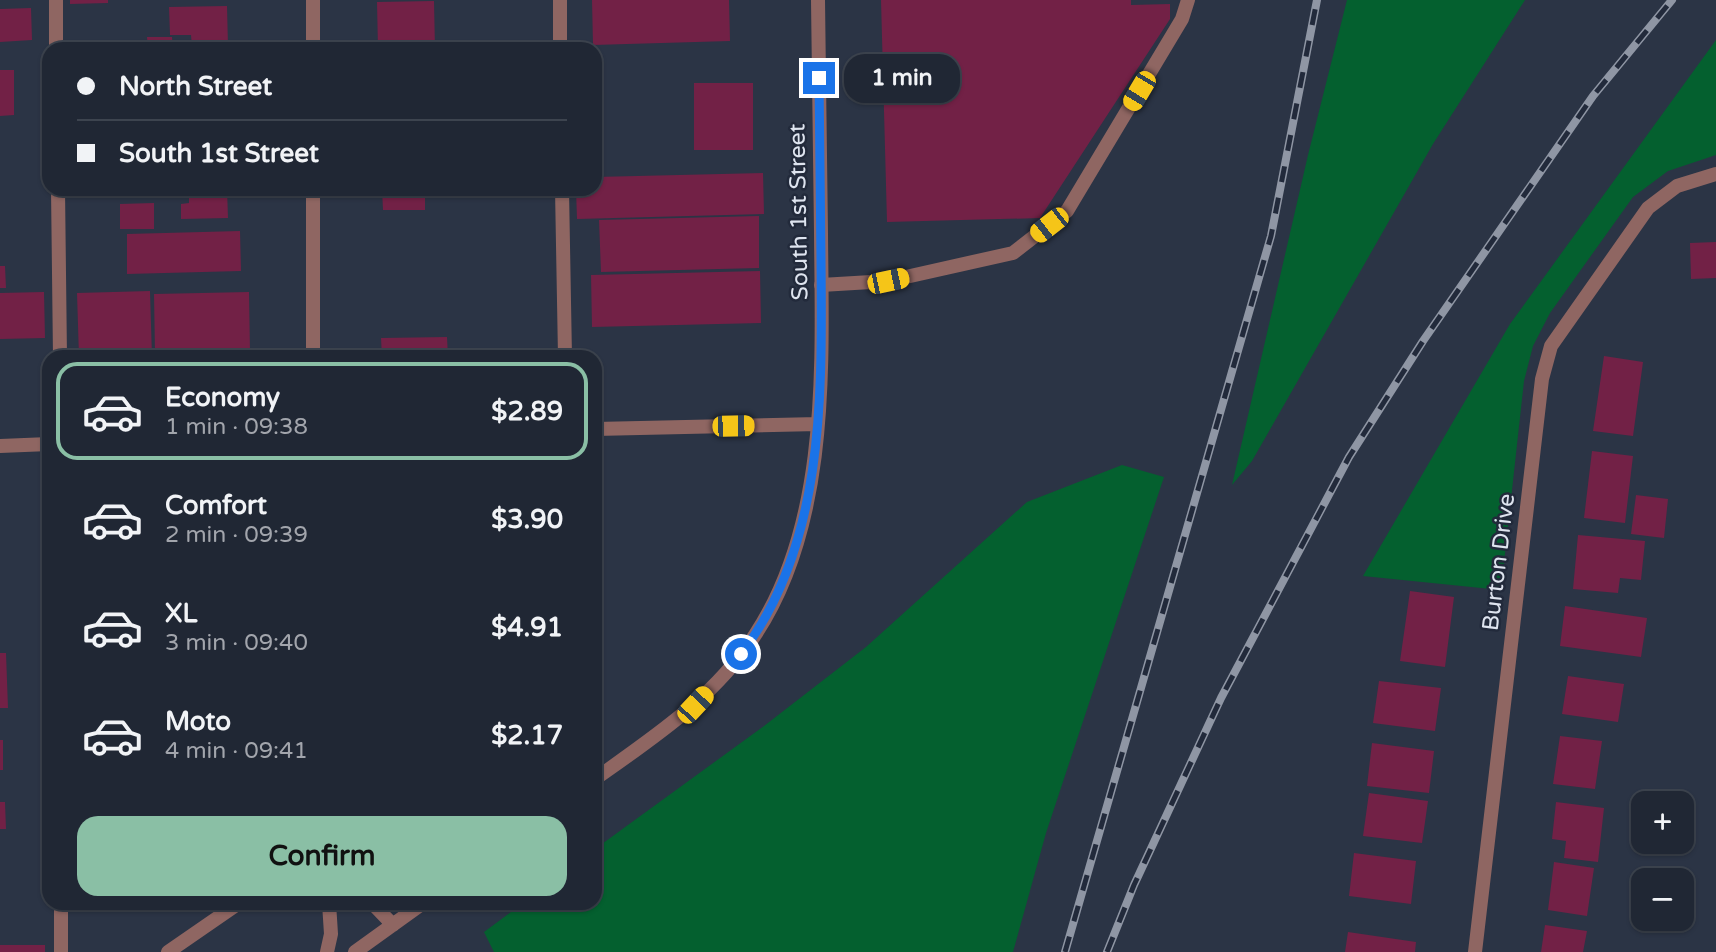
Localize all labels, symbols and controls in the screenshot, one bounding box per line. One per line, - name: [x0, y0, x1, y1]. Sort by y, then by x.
- callout: 1 min: [844, 54, 959, 102]
- route end: [803, 62, 835, 94]
- text: 1 min: [871, 64, 933, 92]
- car: [1120, 68, 1159, 114]
- text: North Street: [119, 71, 272, 102]
- street label: South 1st Street: [783, 123, 815, 301]
- text: South 1st Street: [119, 138, 319, 169]
- car: [1026, 204, 1073, 246]
- car: [866, 266, 911, 296]
- icon: car: [81, 380, 144, 443]
- text: Economy: [165, 382, 280, 413]
- text: $2.89: [491, 396, 563, 427]
- text: 1 min · 09:38: [165, 413, 308, 441]
- car: [712, 415, 755, 437]
- icon: car: [81, 488, 144, 551]
- text: Comfort: [165, 490, 267, 521]
- street label: Burton Drive: [1477, 492, 1521, 632]
- text: $3.90: [491, 504, 563, 535]
- text: 2 min · 09:39: [165, 521, 308, 549]
- icon: car: [81, 596, 144, 659]
- text: XL: [165, 598, 197, 629]
- text: $4.91: [491, 612, 563, 643]
- text: 3 min · 09:40: [165, 629, 308, 657]
- route start: [725, 638, 757, 670]
- car: [673, 682, 718, 728]
- icon: car: [81, 704, 144, 767]
- text: Moto: [165, 706, 231, 737]
- text: $2.17: [491, 720, 563, 751]
- text: 4 min · 09:41: [165, 737, 308, 765]
- map controls: [1631, 791, 1694, 931]
- button: +: [1631, 791, 1694, 854]
- button: Confirm: [77, 816, 567, 896]
- button: −: [1631, 868, 1694, 931]

